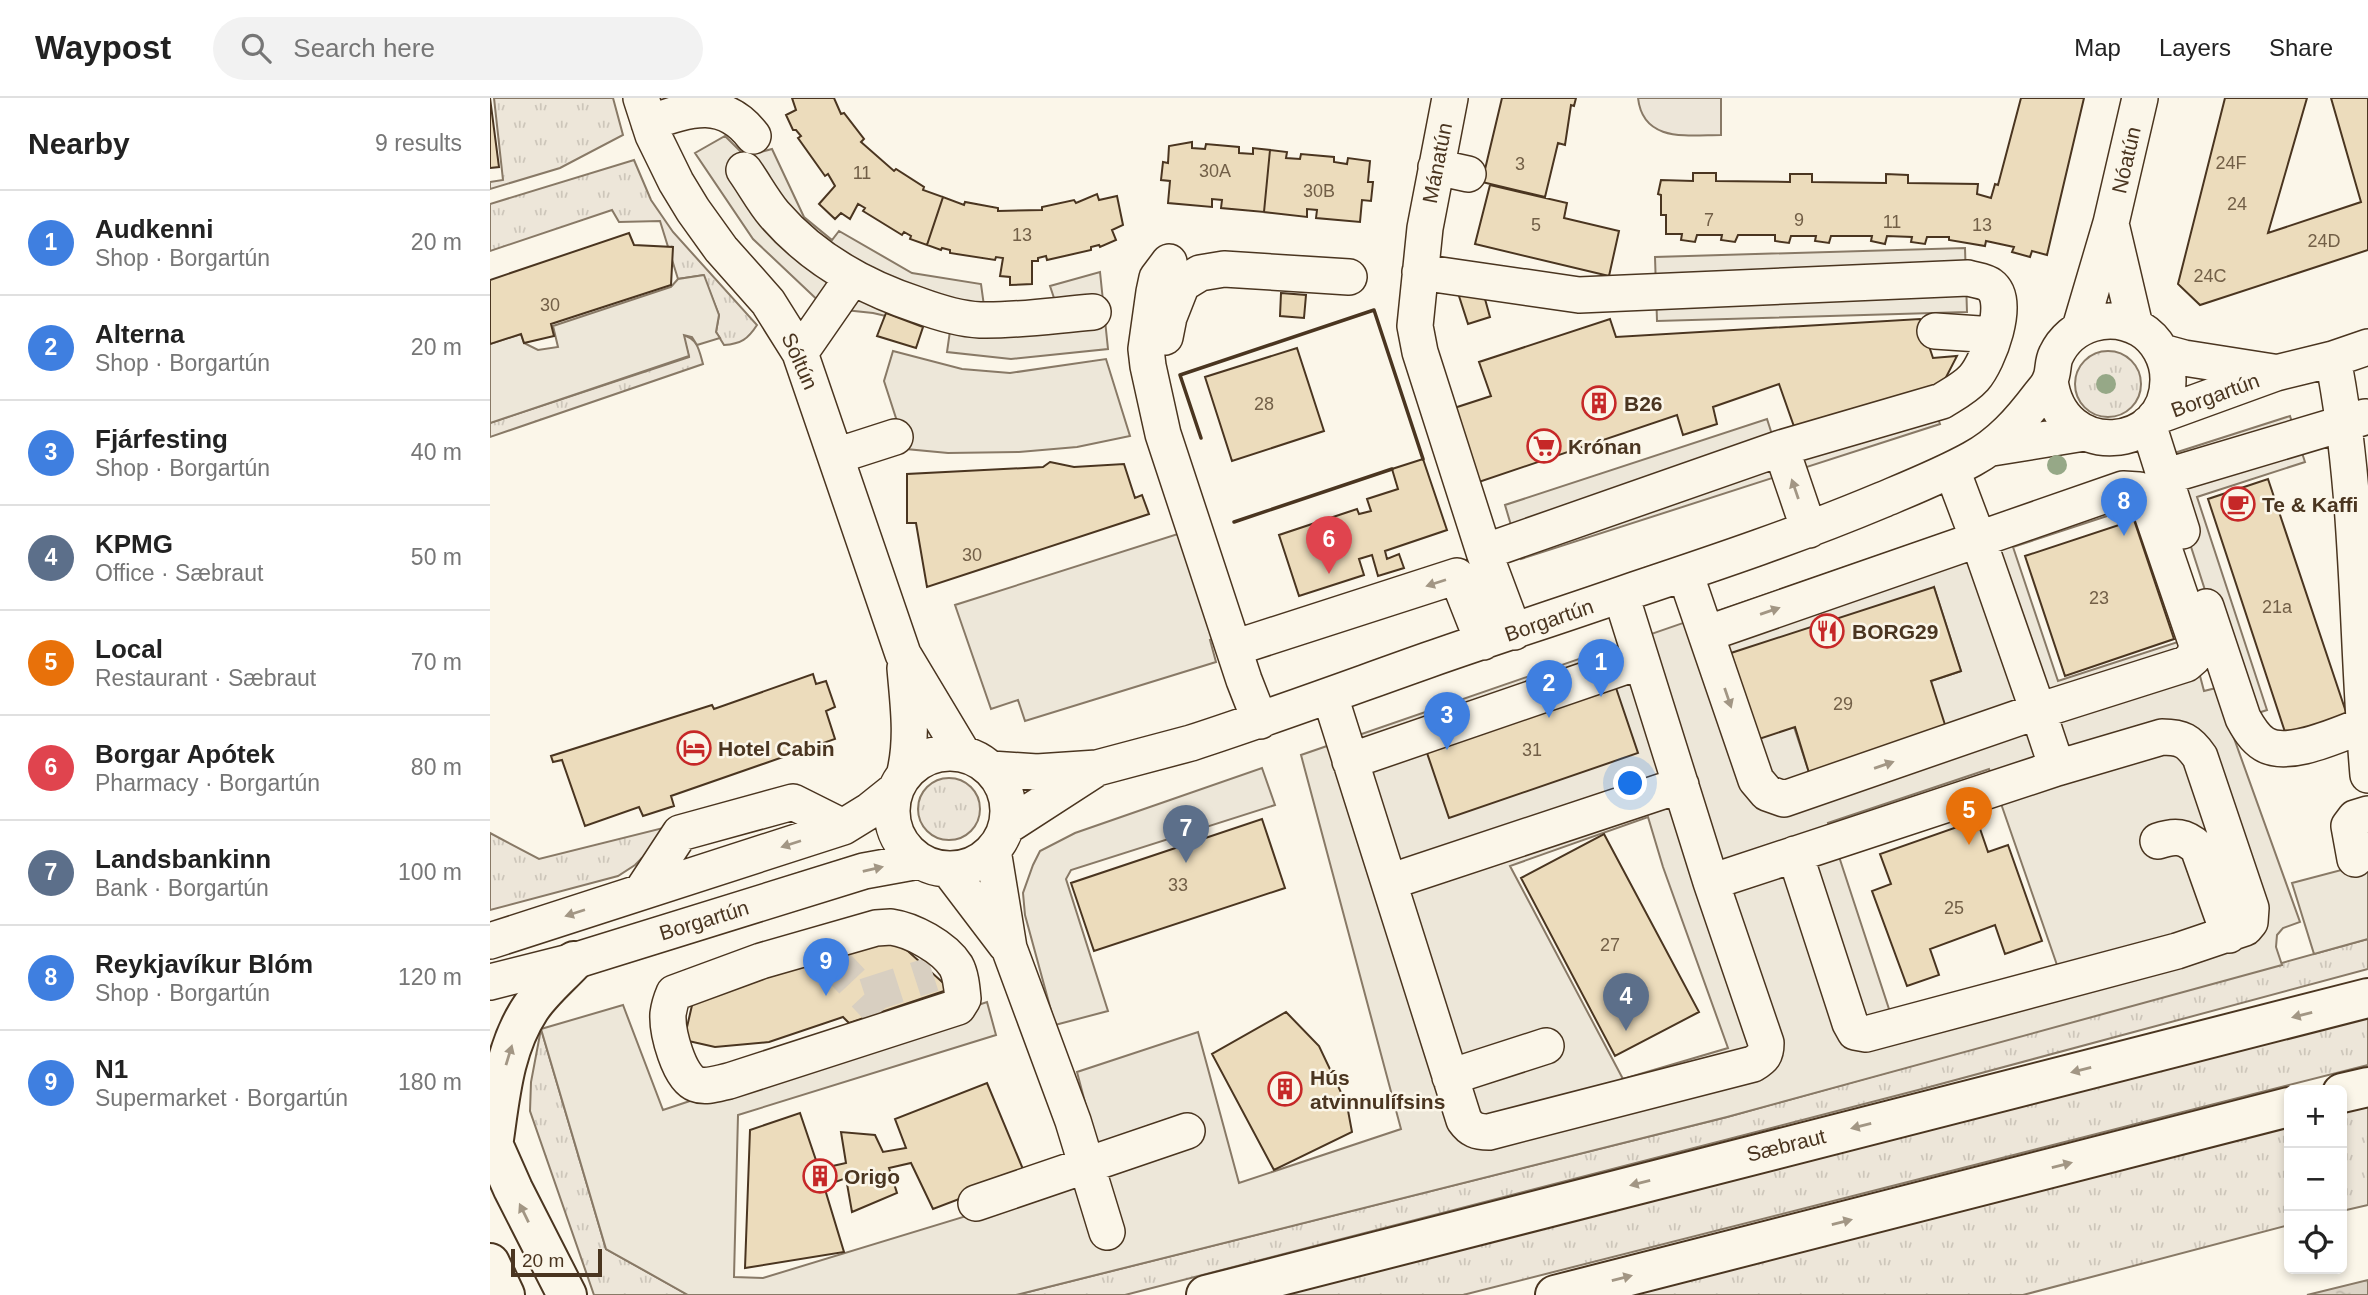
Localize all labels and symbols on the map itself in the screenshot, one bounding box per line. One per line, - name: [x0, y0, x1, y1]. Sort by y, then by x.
- street label: Mánatún: [1418, 121, 1456, 205]
- street label: Nóatún: [2107, 124, 2145, 196]
- house number: 24F: [2215, 153, 2247, 173]
- house number: 3: [1515, 154, 1525, 174]
- house number: 30A: [1199, 161, 1231, 181]
- house number: 11: [853, 163, 871, 183]
- house number: 30B: [1303, 181, 1335, 201]
- house number: 24: [2227, 194, 2247, 214]
- house number: 7: [1704, 210, 1714, 230]
- house number: 9: [1794, 210, 1804, 230]
- house number: 11: [1883, 212, 1901, 232]
- house number: 5: [1531, 215, 1541, 235]
- house number: 13: [1972, 215, 1992, 235]
- house number: 13: [1012, 225, 1032, 245]
- house number: 24D: [2307, 231, 2341, 251]
- house number: 24C: [2193, 266, 2227, 286]
- house number: 30: [540, 295, 560, 315]
- street label: Sóltún: [777, 329, 823, 393]
- street label: Borgartún: [2168, 368, 2262, 422]
- building icon: B26: [1580, 384, 1618, 422]
- place label: B26: [1624, 392, 1663, 415]
- house number: 28: [1254, 394, 1274, 414]
- supermarket icon: Krónan: [1525, 427, 1563, 465]
- place label: Krónan: [1568, 435, 1642, 458]
- one-way arrow: [1789, 478, 1800, 499]
- pin: 8: [2101, 478, 2147, 536]
- cafe icon: Te & Kaffi: [2219, 485, 2257, 523]
- place label: Te & Kaffi: [2262, 493, 2358, 516]
- pin: 6: [1306, 516, 1352, 574]
- house number: 30: [962, 545, 982, 565]
- one-way arrow: [1425, 578, 1446, 589]
- house number: 23: [2089, 588, 2109, 608]
- street label: Borgartún: [1502, 594, 1596, 646]
- house number: 21a: [2262, 597, 2293, 617]
- one-way arrow: [1760, 605, 1781, 616]
- restaurant icon: BORG29: [1808, 612, 1846, 650]
- place label: BORG29: [1852, 620, 1938, 643]
- pin: 1: [1578, 639, 1624, 697]
- pin: 2: [1526, 660, 1572, 718]
- one-way arrow: [1723, 688, 1734, 709]
- pin: 3: [1424, 692, 1470, 750]
- house number: 29: [1833, 694, 1853, 714]
- hotel icon: Hotel Cabin: [675, 729, 713, 767]
- place label: Hotel Cabin: [718, 737, 835, 760]
- house number: 31: [1522, 740, 1542, 760]
- one-way arrow: [1873, 759, 1894, 770]
- your location: [1613, 766, 1647, 800]
- pin: 5: [1946, 787, 1992, 845]
- pin: 7: [1163, 805, 1209, 863]
- one-way arrow: [781, 839, 802, 849]
- one-way arrow: [862, 863, 884, 874]
- house number: 33: [1168, 875, 1188, 895]
- street label: Borgartún: [657, 896, 751, 944]
- house number: 25: [1944, 898, 1964, 918]
- one-way arrow: [564, 908, 585, 919]
- house number: 27: [1600, 935, 1620, 955]
- pin: 9: [803, 938, 849, 996]
- pin: 4: [1603, 973, 1649, 1031]
- one-way arrow: [2291, 1010, 2313, 1021]
- one-way arrow: [505, 1044, 515, 1065]
- one-way arrow: [2070, 1065, 2092, 1076]
- place label: Hús atvinnulífsins: [1310, 1066, 1445, 1113]
- building icon: Hús atvinnulífsins: [1266, 1070, 1304, 1108]
- one-way arrow: [1850, 1121, 1872, 1132]
- street label: Sæbraut: [1744, 1124, 1828, 1166]
- building icon: Origo: [801, 1157, 839, 1195]
- one-way arrow: [2051, 1159, 2073, 1170]
- place label: Origo: [844, 1165, 900, 1188]
- one-way arrow: [1629, 1178, 1650, 1188]
- one-way arrow: [519, 1203, 530, 1223]
- one-way arrow: [1831, 1216, 1853, 1227]
- scale bar: [511, 1246, 602, 1278]
- one-way arrow: [1611, 1272, 1633, 1283]

